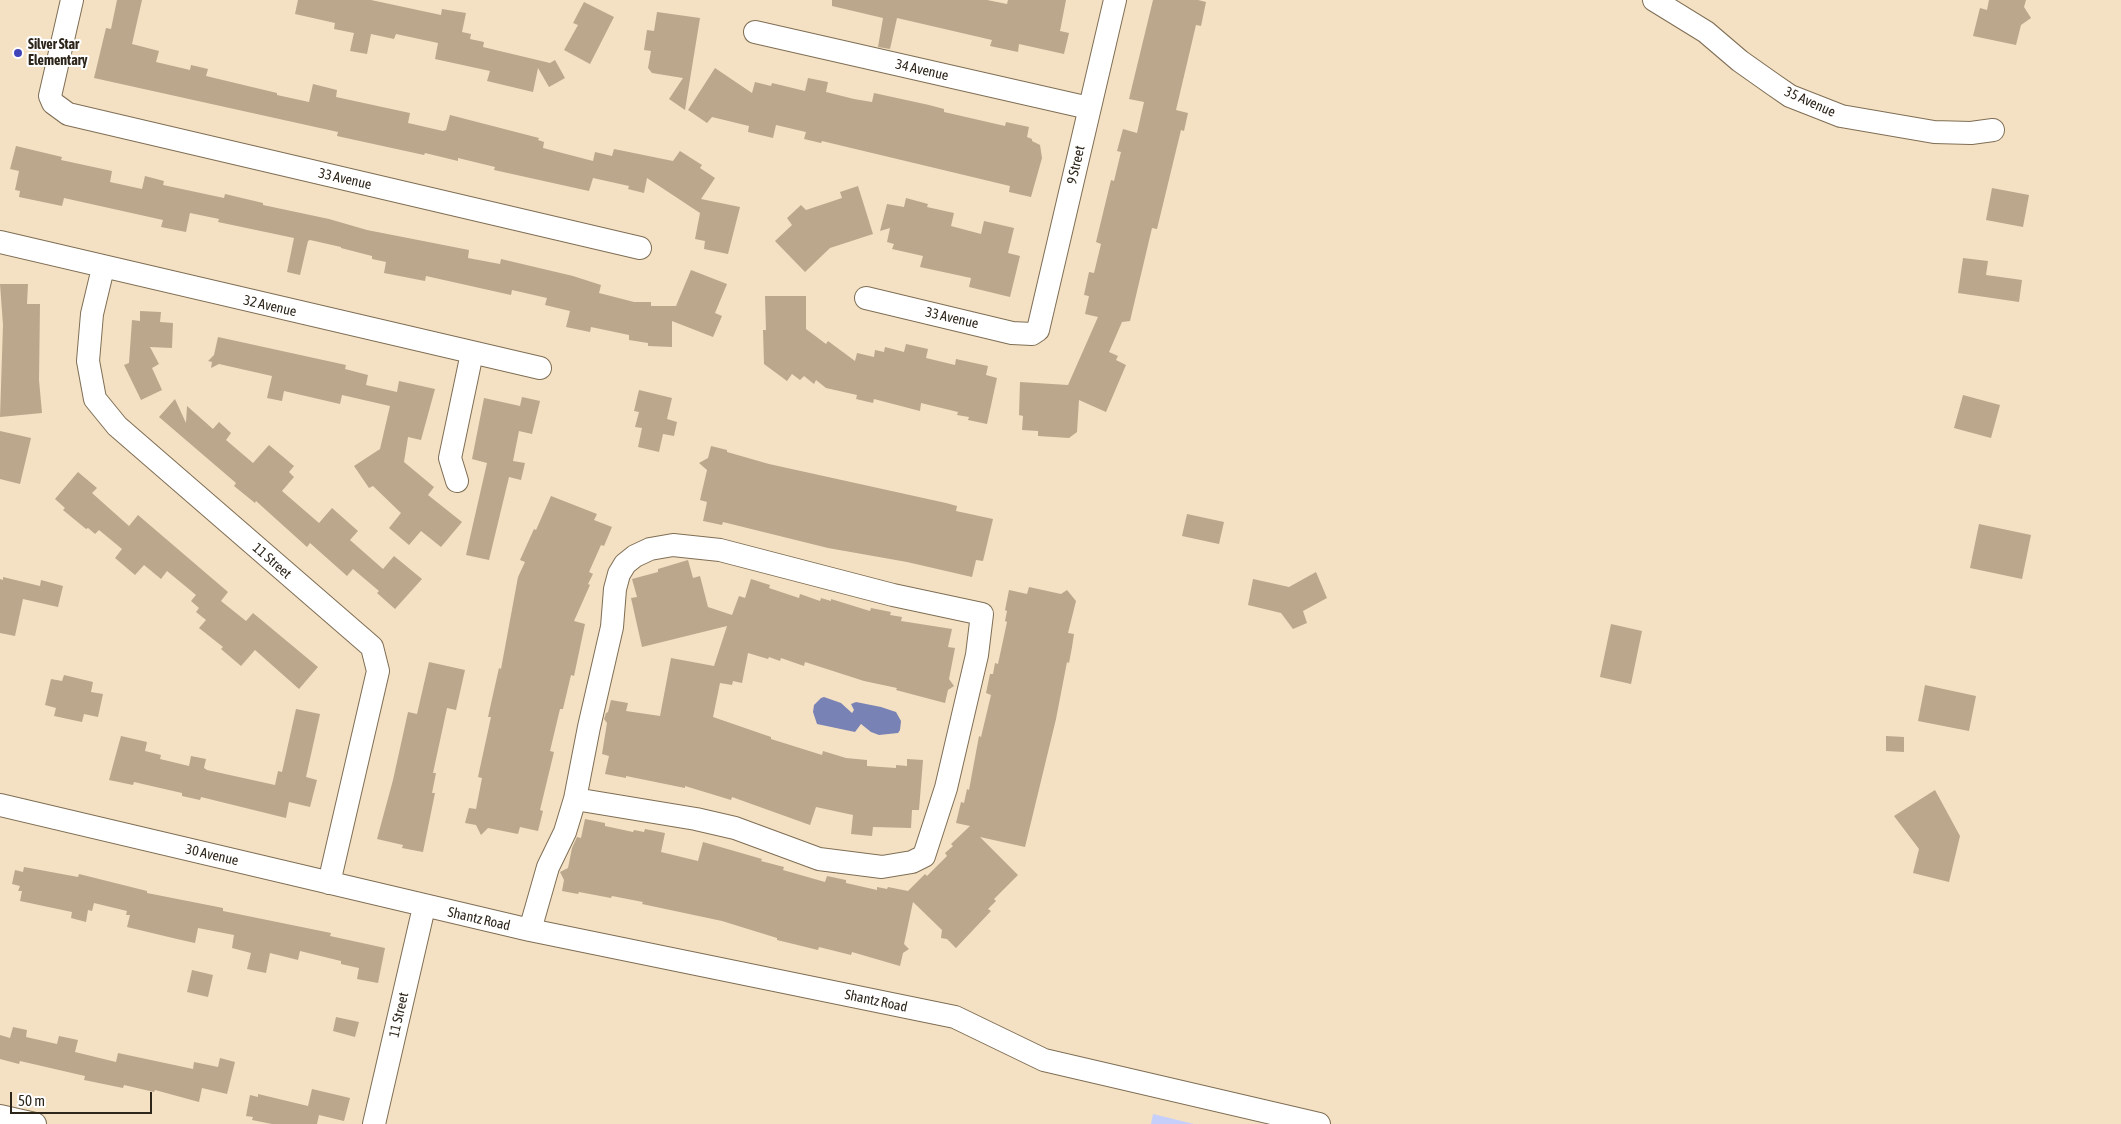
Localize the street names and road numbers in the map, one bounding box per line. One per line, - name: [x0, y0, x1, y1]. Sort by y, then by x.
- street label: 34 Avenue: [894, 56, 950, 84]
- street label: 35 Avenue: [1782, 83, 1838, 121]
- street label: 9 Street: [1063, 144, 1089, 186]
- street label: 33 Avenue: [317, 165, 373, 193]
- street label: 32 Avenue: [242, 292, 298, 320]
- street label: 33 Avenue: [924, 304, 980, 332]
- street label: 11 Street: [249, 540, 295, 582]
- street label: 30 Avenue: [184, 841, 240, 869]
- street label: Shantz Road: [446, 904, 512, 934]
- street label: Shantz Road: [843, 986, 909, 1016]
- street label: 11 Street: [386, 991, 412, 1039]

